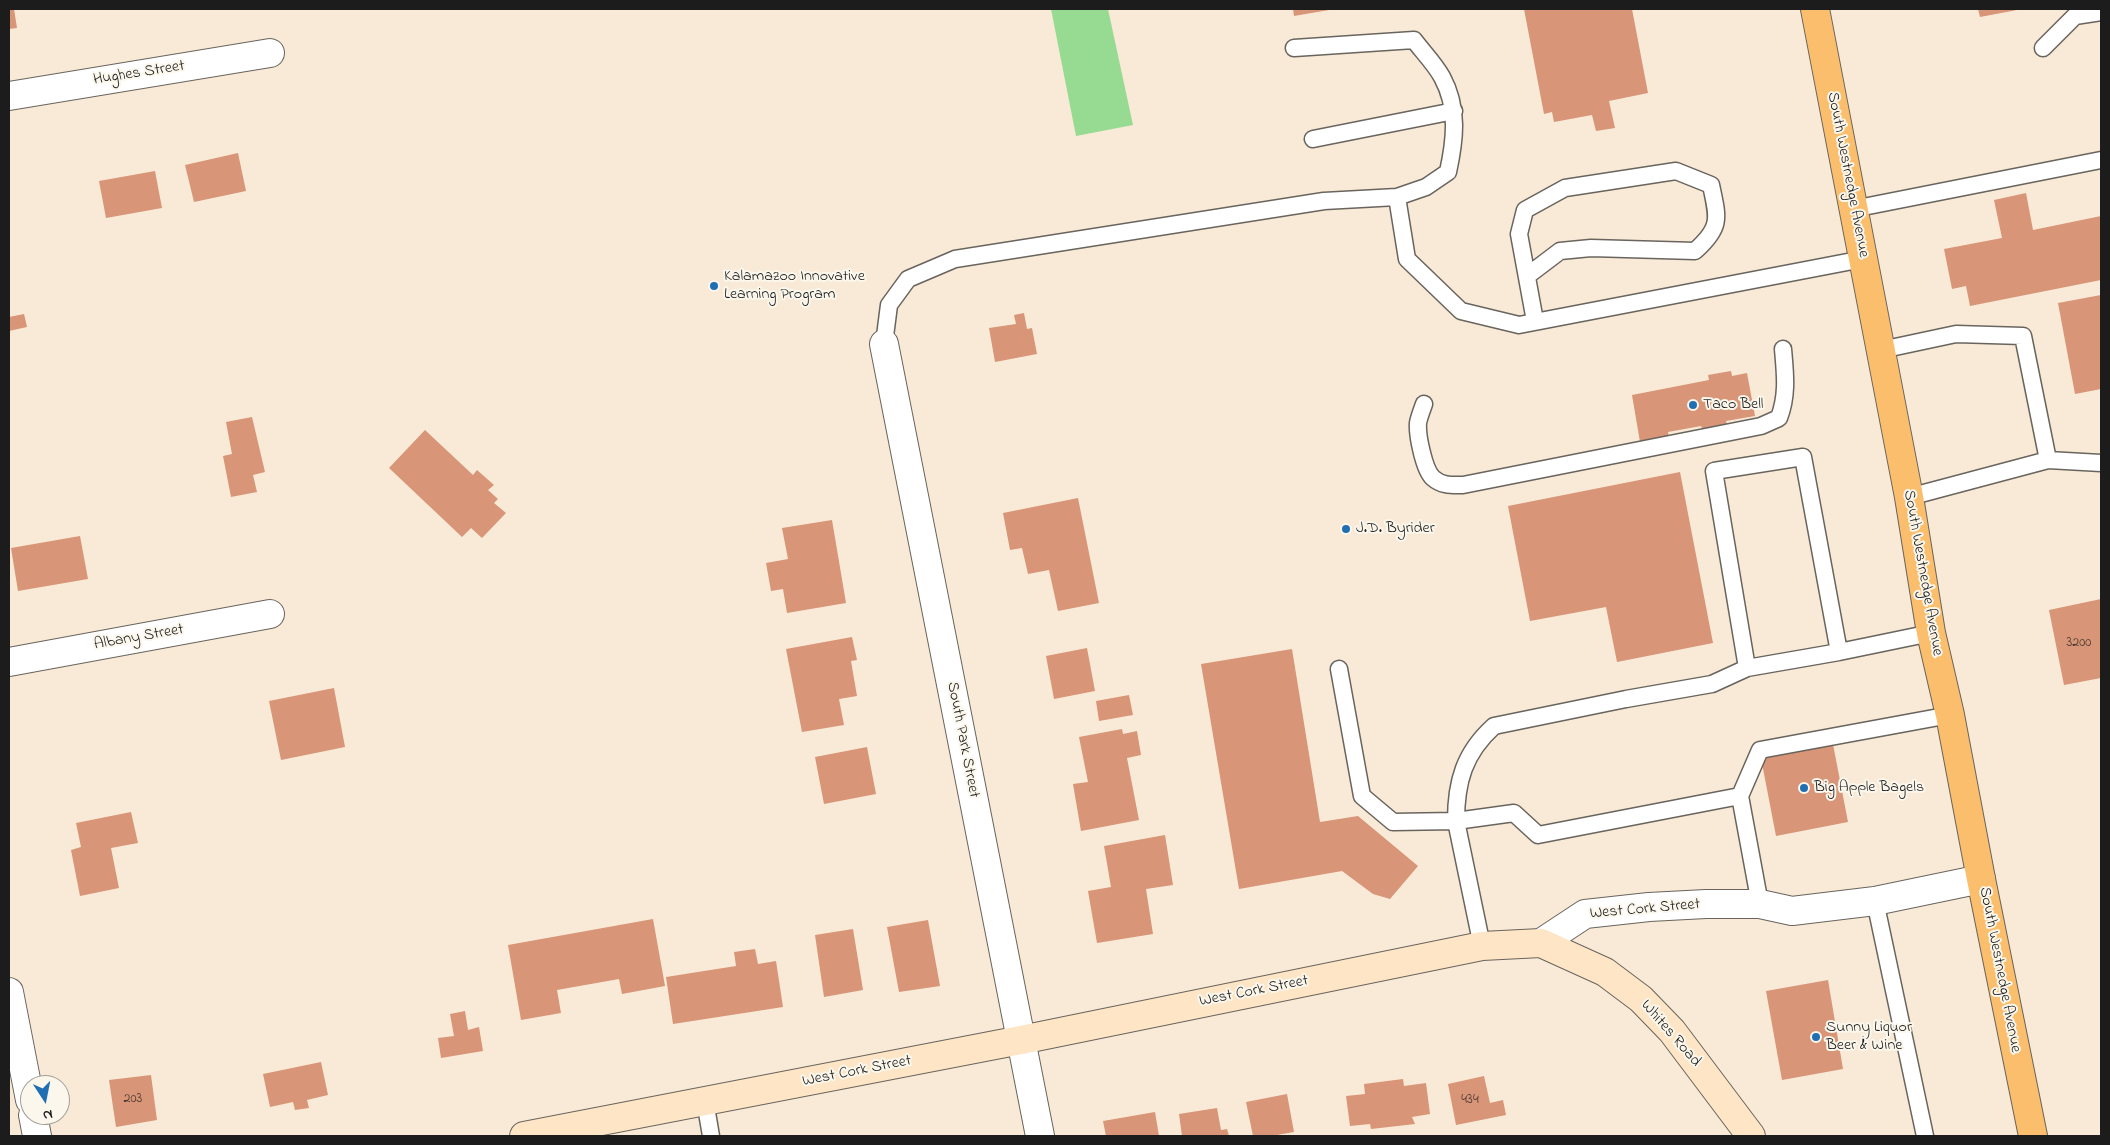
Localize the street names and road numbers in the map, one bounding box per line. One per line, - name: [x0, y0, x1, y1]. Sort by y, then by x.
- street label: Hughes Street: [92, 57, 186, 91]
- street label: South Westnedge Avenue: [1822, 91, 1872, 259]
- street label: South Westnedge Avenue: [1898, 489, 1946, 657]
- street label: Albany Street: [93, 621, 185, 655]
- street label: South Park Street: [941, 680, 983, 800]
- street label: South Westnedge Avenue: [1974, 886, 2024, 1054]
- street label: West Cork Street: [1589, 896, 1701, 924]
- street label: West Cork Street: [1198, 972, 1310, 1012]
- street label: Whites Road: [1636, 997, 1704, 1071]
- street label: West Cork Street: [801, 1052, 913, 1092]

